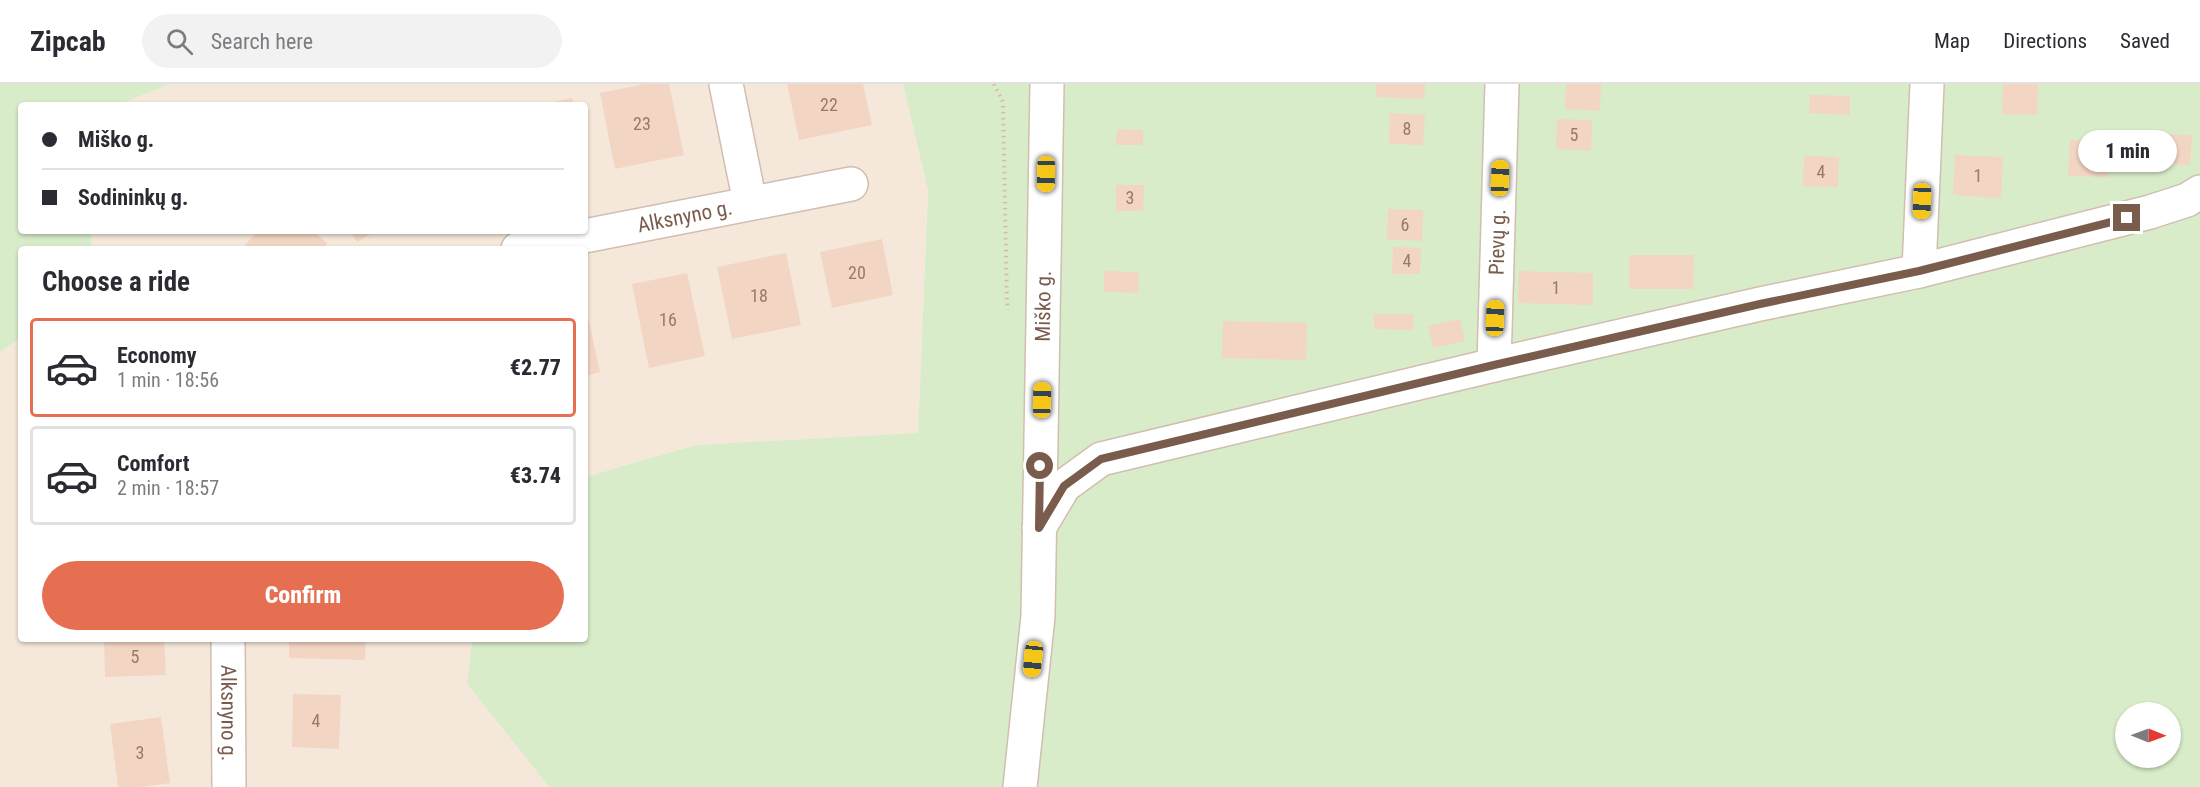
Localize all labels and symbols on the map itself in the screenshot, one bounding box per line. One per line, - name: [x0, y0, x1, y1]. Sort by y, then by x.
- house number: 22: [820, 94, 838, 115]
- house number: 23: [633, 113, 651, 134]
- house number: 8: [1403, 118, 1411, 139]
- house number: 5: [1570, 124, 1579, 145]
- callout: 1 min: [2078, 131, 2176, 173]
- car: [1037, 156, 1055, 192]
- car: [1490, 160, 1510, 196]
- house number: 4: [1817, 161, 1826, 182]
- house number: 1: [1974, 165, 1982, 186]
- car: [1912, 183, 1932, 219]
- house number: 3: [1126, 187, 1134, 208]
- street label: Alksnyno g.: [635, 195, 734, 237]
- route end: [2113, 204, 2140, 231]
- street label: Pievų g.: [1485, 209, 1510, 275]
- house number: 6: [1401, 214, 1409, 235]
- house number: 4: [1403, 250, 1412, 271]
- house number: 20: [848, 262, 866, 283]
- street label: Miško g.: [1031, 270, 1056, 342]
- house number: 1: [1552, 277, 1560, 298]
- house number: 18: [750, 285, 768, 306]
- car: [1485, 300, 1505, 336]
- house number: 16: [659, 309, 677, 330]
- car: [1033, 382, 1051, 418]
- route start: [1026, 452, 1053, 479]
- car: [1022, 640, 1044, 678]
- house number: 5: [131, 646, 140, 667]
- street label: Alksnyno g.: [216, 665, 241, 761]
- north arrow: [2115, 702, 2181, 768]
- house number: 4: [312, 710, 321, 731]
- house number: 3: [136, 742, 144, 763]

